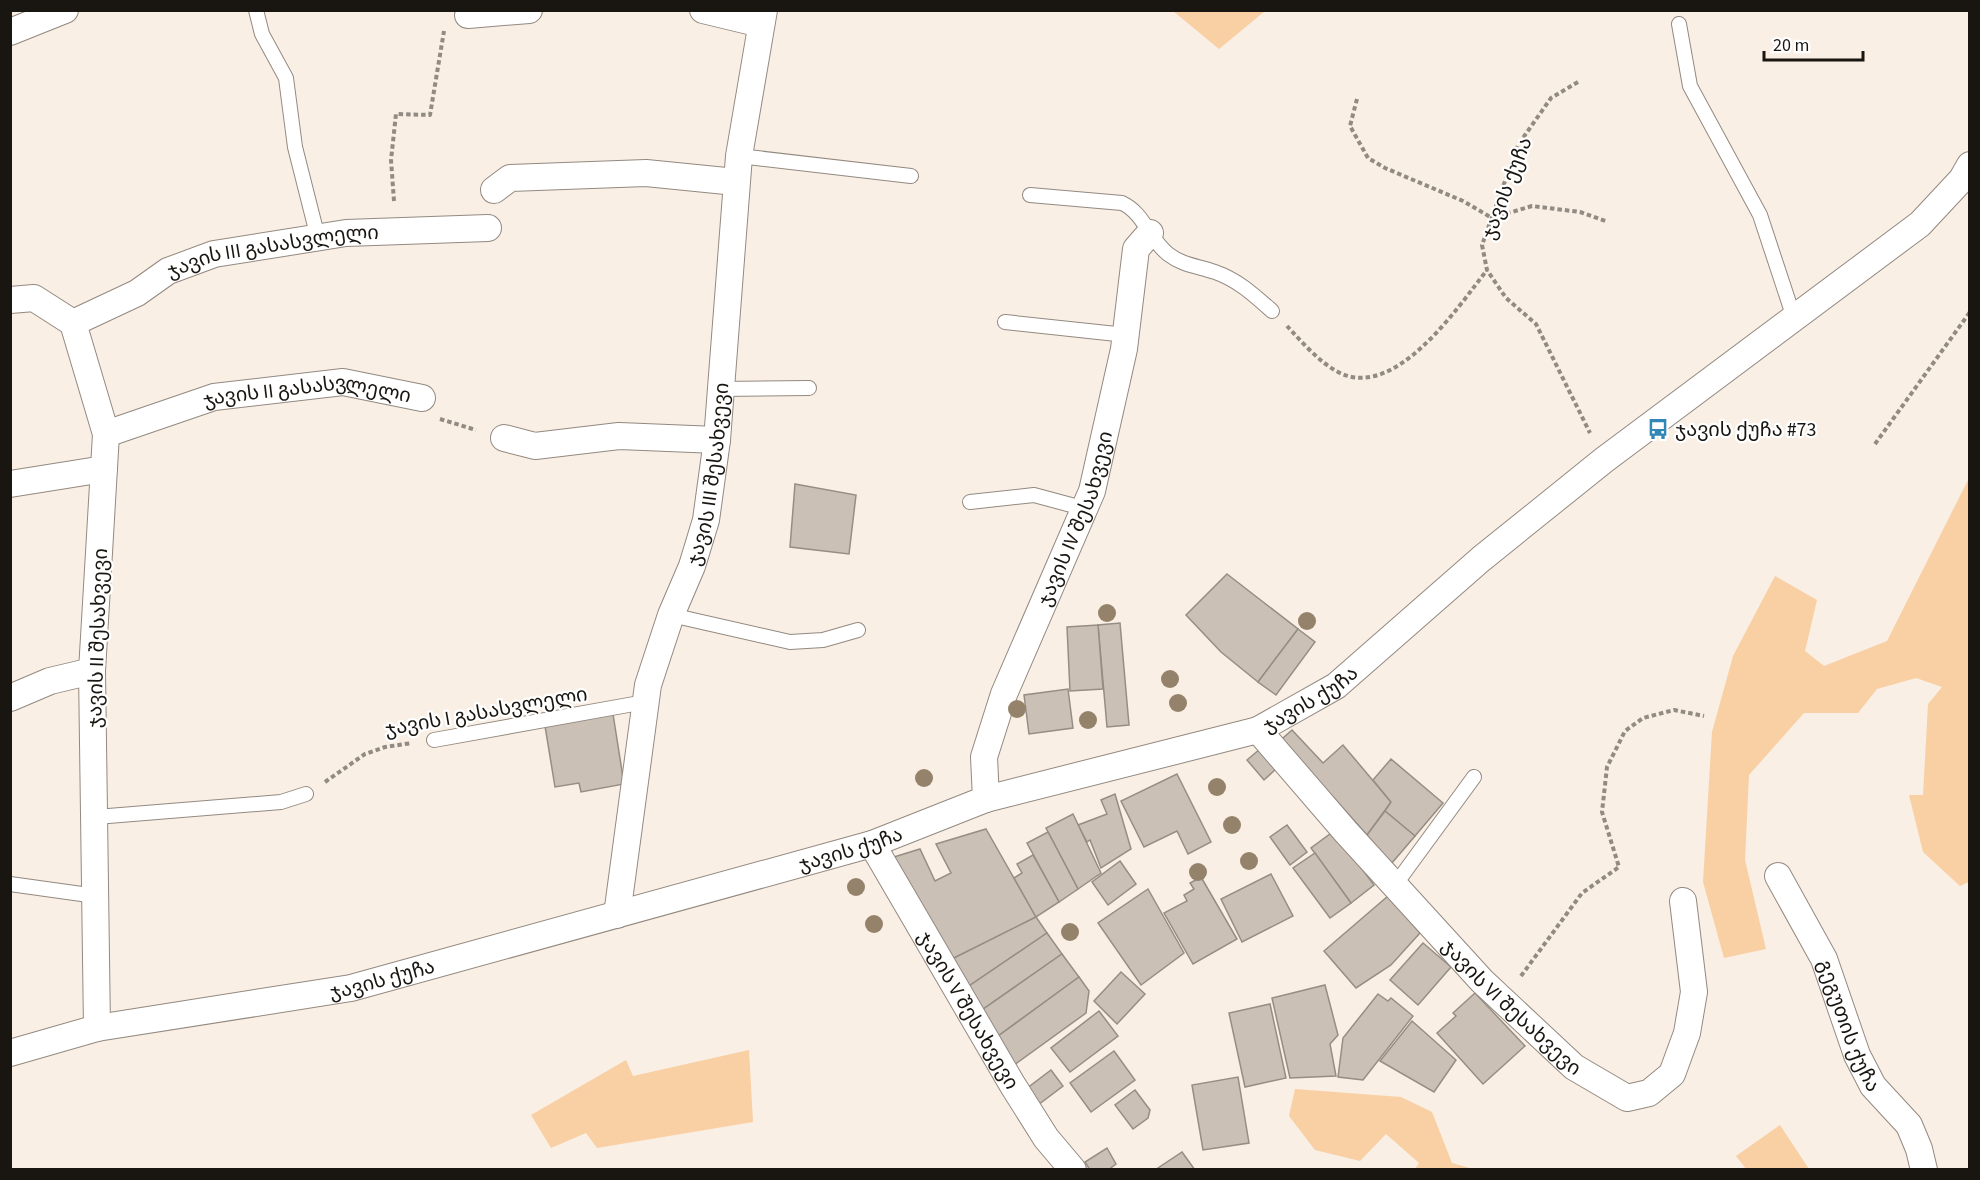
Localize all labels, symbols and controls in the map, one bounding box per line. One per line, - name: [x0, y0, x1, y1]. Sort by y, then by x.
- scale bar: [1764, 24, 1863, 62]
- text: 20 m: [1773, 33, 1809, 58]
- street label: ჯავის ქუჩა: [1475, 133, 1539, 244]
- street label: ჯავის III გასასვლელი: [163, 219, 379, 285]
- street label: ჯავის II გასასვლელი: [199, 369, 414, 415]
- street label: ჯავის III შესახვევი: [680, 381, 736, 569]
- place label: ჯავის ქუჩა #73: [1675, 416, 1816, 444]
- bus stop icon: ჯავის ქუჩა #73: [1646, 417, 1670, 441]
- street label: ჯავის IV შესახვევი: [1031, 428, 1120, 611]
- street label: ჯავის II შესახვევი: [81, 548, 115, 728]
- street label: ჯავის ქუჩა: [1258, 660, 1365, 740]
- street label: ჯავის I გასასვლელი: [383, 680, 590, 744]
- street label: ჯავის ქუჩა: [795, 820, 907, 879]
- street label: ჯავის V შესახვევი: [910, 926, 1025, 1095]
- street label: ჯავის VI შესახვევი: [1435, 933, 1586, 1083]
- street label: ჯავის ქუჩა: [328, 953, 438, 1006]
- street label: გეგუთის ქუჩა: [1810, 956, 1887, 1097]

